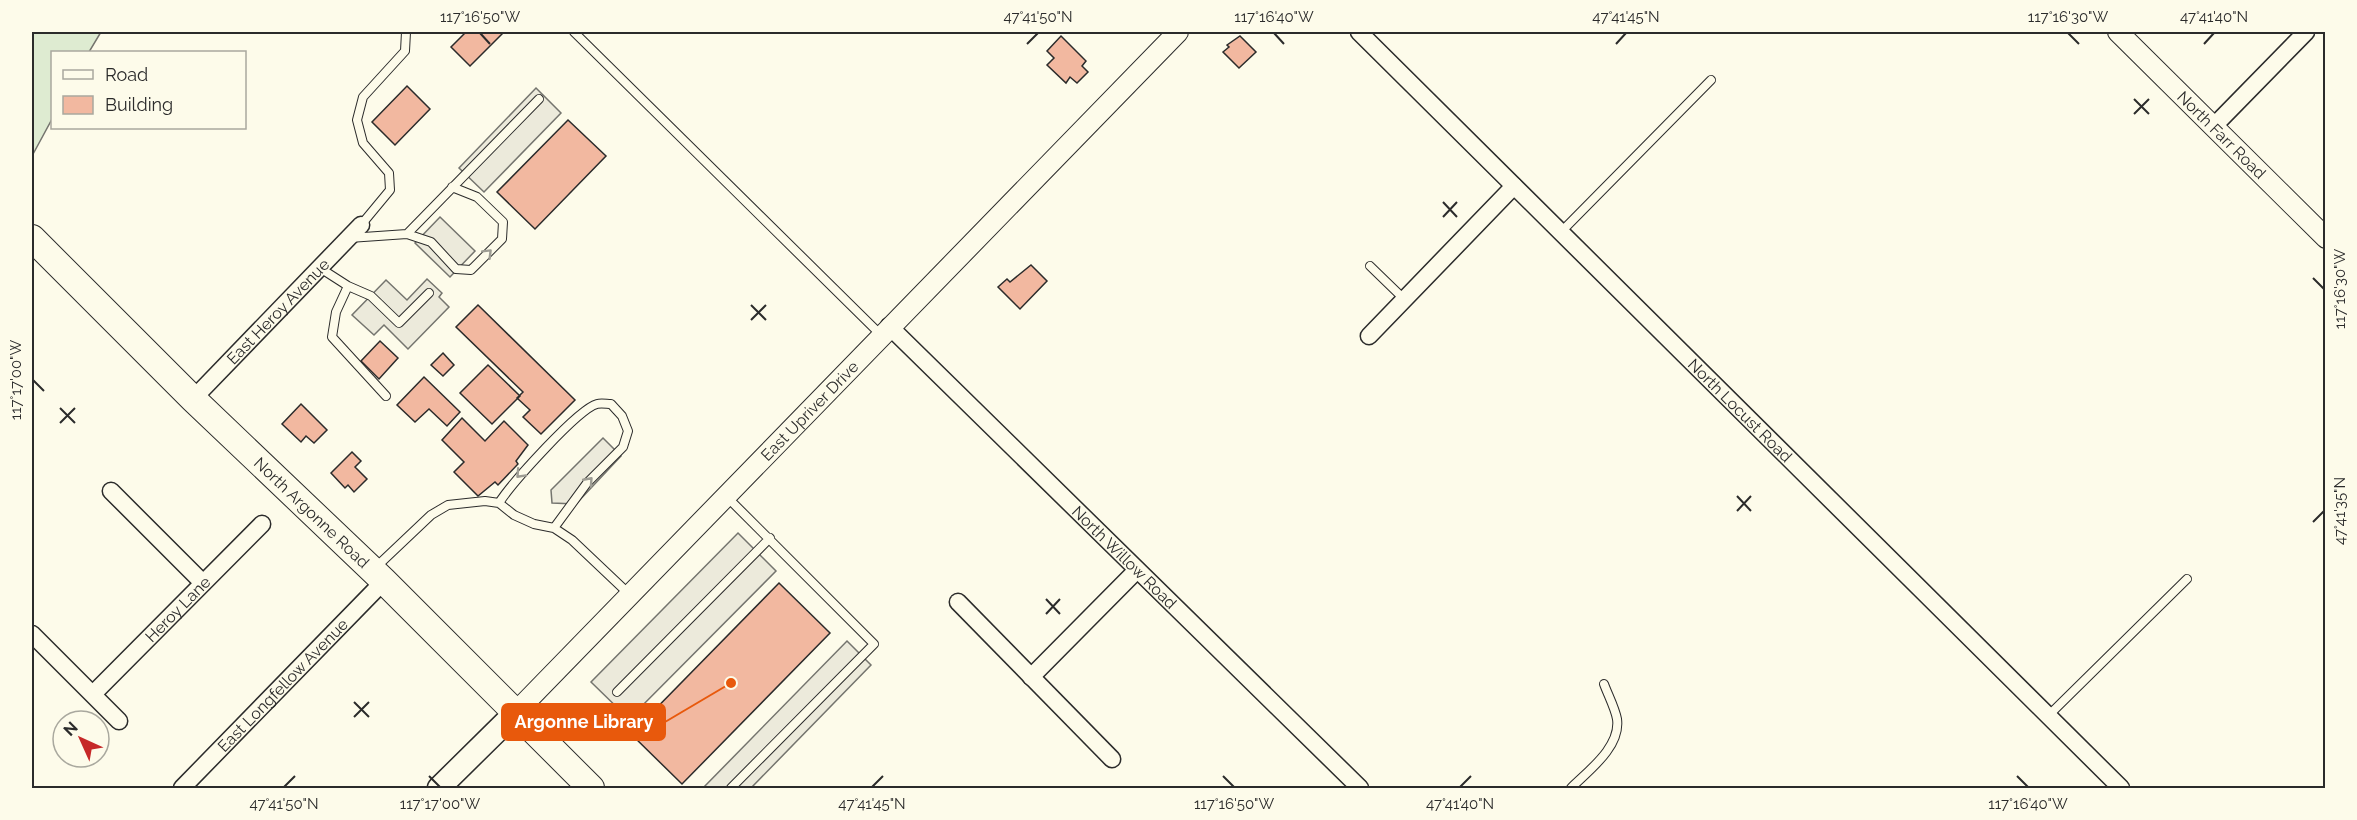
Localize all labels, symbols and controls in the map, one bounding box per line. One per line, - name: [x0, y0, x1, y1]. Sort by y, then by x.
- text: 117°16'50"W: [440, 8, 520, 26]
- text: 47°41'50"N: [1003, 8, 1073, 26]
- text: 117°16'40"W: [1234, 8, 1314, 26]
- text: 47°41'45"N: [1592, 8, 1660, 26]
- text: 117°16'30"W: [2028, 8, 2108, 26]
- text: 47°41'40"N: [2180, 8, 2248, 26]
- legend: [51, 51, 246, 129]
- text: Road: [105, 64, 148, 85]
- street label: North Farr Road: [2174, 87, 2270, 183]
- text: Building: [105, 94, 173, 115]
- text: 117°16'30"W: [2331, 249, 2349, 329]
- one-way arrow: [480, 250, 491, 261]
- street label: East Heroy Avenue: [223, 255, 333, 368]
- text: 117°17'00"W: [7, 340, 25, 420]
- street label: North Locust Road: [1684, 355, 1796, 466]
- street label: East Upriver Drive: [757, 357, 862, 465]
- street label: North Argonne Road: [250, 453, 374, 572]
- one-way arrow: [516, 468, 527, 478]
- one-way arrow: [582, 477, 593, 488]
- text: 47°41'35"N: [2331, 477, 2349, 545]
- street label: North Willow Road: [1068, 502, 1181, 613]
- street label: Heroy Lane: [141, 572, 214, 646]
- street label: East Longfellow Avenue: [214, 614, 352, 755]
- callout: Argonne Library: [502, 704, 665, 740]
- north arrow: [51, 709, 111, 769]
- text: Argonne Library: [515, 711, 653, 732]
- text: N: [60, 718, 82, 740]
- text: 47°41'50"N: [249, 795, 319, 813]
- text: 117°17'00"W: [400, 795, 480, 813]
- text: 47°41'45"N: [838, 795, 906, 813]
- text: 117°16'50"W: [1194, 795, 1274, 813]
- text: 47°41'40"N: [1426, 795, 1494, 813]
- text: 117°16'40"W: [1988, 795, 2068, 813]

